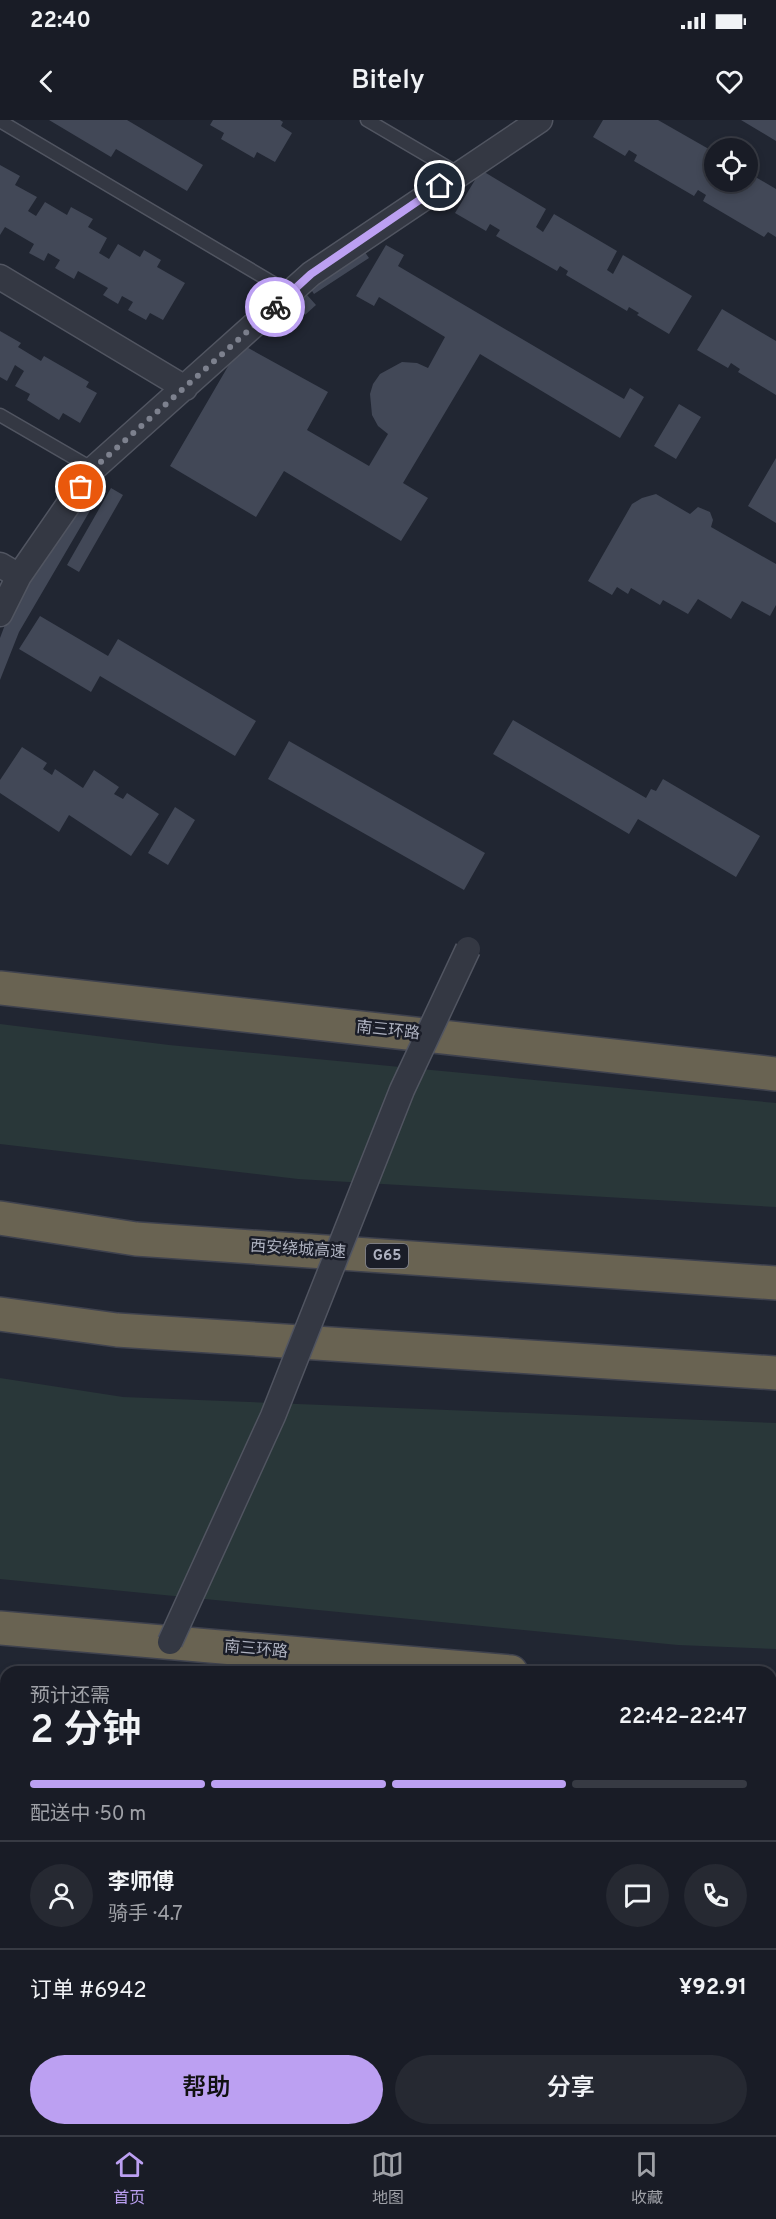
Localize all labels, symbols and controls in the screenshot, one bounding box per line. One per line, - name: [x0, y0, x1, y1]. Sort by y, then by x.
- text: 22:40: [30, 8, 91, 35]
- text: Bitely: [351, 64, 425, 98]
- icon: back: [30, 65, 63, 98]
- icon: heart: [713, 65, 746, 98]
- map controls: [704, 138, 758, 192]
- button: locate: [704, 138, 758, 192]
- pin: [414, 160, 465, 211]
- icon: home: [423, 169, 456, 202]
- courier: [245, 277, 305, 337]
- icon: bike: [259, 291, 292, 324]
- pin: [55, 461, 106, 512]
- icon: bag: [64, 470, 97, 503]
- street label: 南三环路: [355, 1018, 421, 1044]
- street label: 西安绕城高速: [249, 1237, 347, 1263]
- road number: G65: [366, 1244, 408, 1268]
- street label: 南三环路: [223, 1637, 289, 1663]
- text: 预计还需: [30, 1684, 110, 1710]
- text: 22:42–22:47: [619, 1704, 747, 1731]
- text: 2 分钟: [30, 1708, 141, 1757]
- text: 配送中 · 50 m: [30, 1802, 146, 1828]
- button: person: [30, 1864, 93, 1927]
- button: chat: [606, 1864, 669, 1927]
- button: phone: [684, 1864, 747, 1927]
- text: 李师傅: [108, 1870, 174, 1897]
- text: 骑手 · 4.7: [108, 1902, 183, 1928]
- text: ¥92.91: [679, 1975, 747, 2002]
- text: 订单 #6942: [30, 1978, 147, 2005]
- button: 帮助: [30, 2055, 383, 2124]
- button: 分享: [395, 2055, 747, 2124]
- tab: 首页: [113, 2148, 146, 2209]
- tab: 地图: [371, 2148, 404, 2209]
- tab: 收藏: [630, 2148, 663, 2209]

